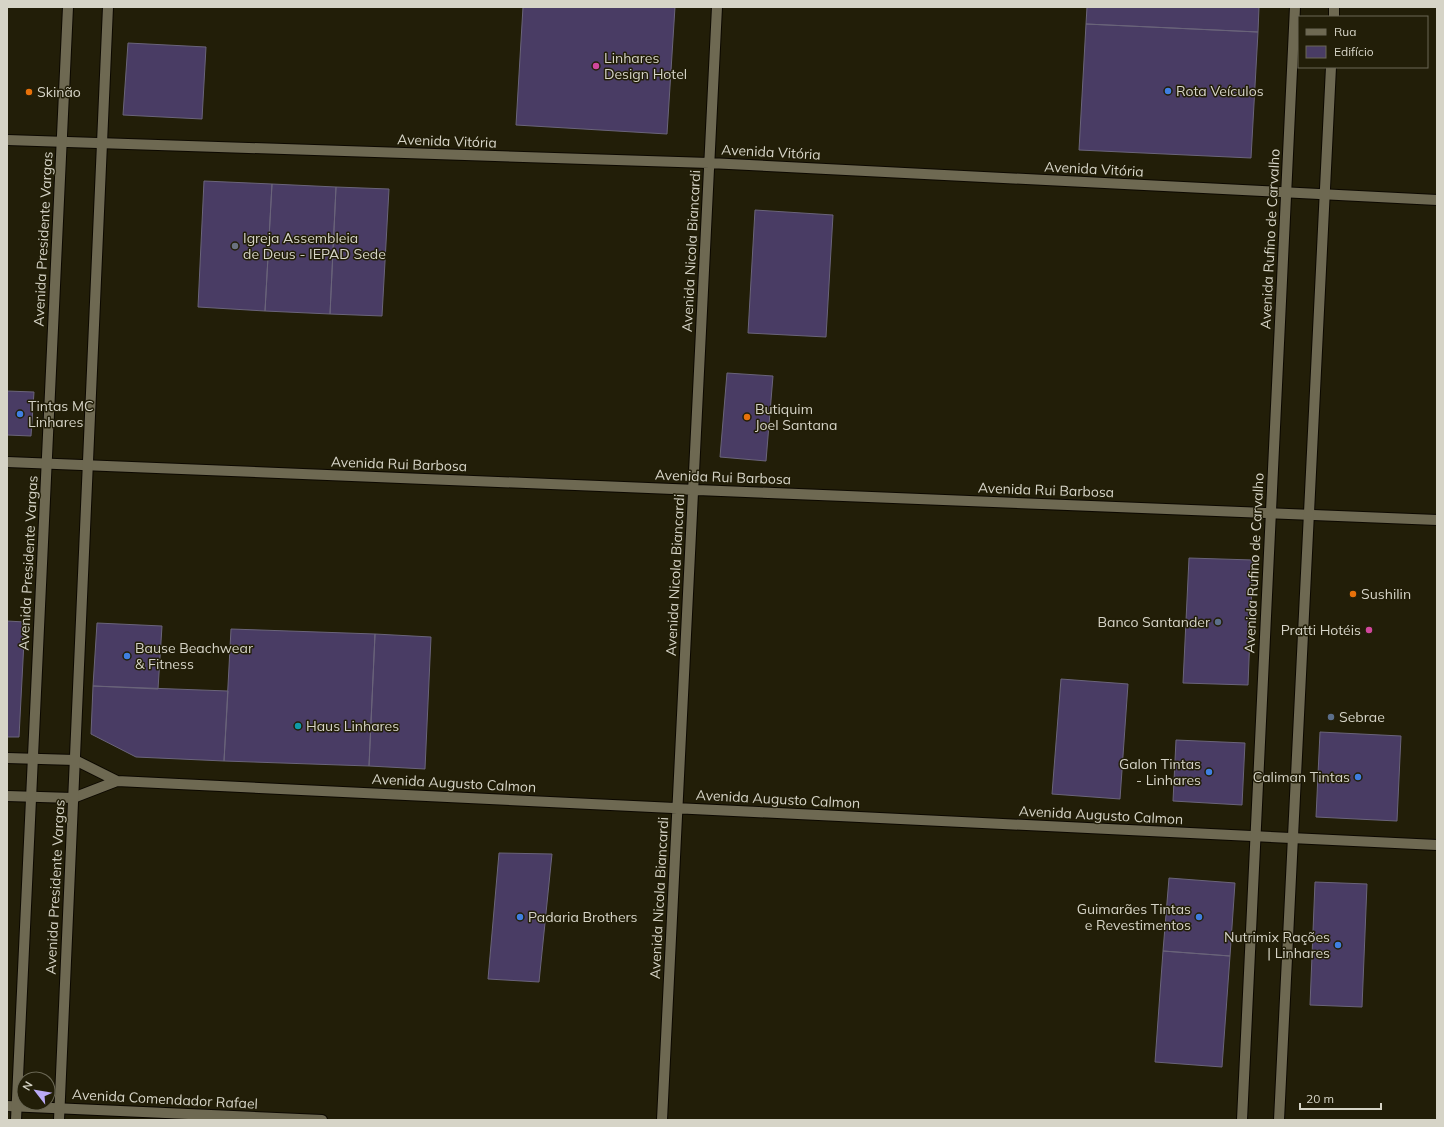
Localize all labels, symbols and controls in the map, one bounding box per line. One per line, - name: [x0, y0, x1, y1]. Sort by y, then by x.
- legend: [1298, 16, 1428, 68]
- text: Rua: [1334, 24, 1356, 39]
- text: Edifício: [1334, 44, 1374, 59]
- place label: Linhares Design Hotel: [604, 49, 687, 83]
- marker: Linhares Design Hotel: [591, 61, 601, 71]
- place label: Rota Veículos: [1176, 82, 1264, 100]
- place label: Skinão: [37, 83, 81, 101]
- marker: Rota Veículos: [1163, 86, 1173, 96]
- marker: Skinão: [24, 87, 34, 97]
- street label: Avenida Vitória: [397, 130, 497, 152]
- street label: Avenida Vitória: [721, 140, 821, 164]
- street label: Avenida Rufino de Carvalho: [1256, 148, 1284, 330]
- street label: Avenida Presidente Vargas: [29, 151, 57, 327]
- street label: Avenida Vitória: [1044, 157, 1144, 181]
- street label: Avenida Nicola Biancardi: [678, 169, 704, 333]
- place label: Igreja Assembleia de Deus - IEPAD Sede: [243, 229, 386, 263]
- marker: Igreja Assembleia de Deus - IEPAD Sede: [230, 241, 240, 251]
- place label: Tintas MC Linhares: [28, 397, 93, 431]
- place label: Butiquim Joel Santana: [755, 400, 837, 434]
- marker: Tintas MC Linhares: [15, 409, 25, 419]
- marker: Butiquim Joel Santana: [742, 412, 752, 422]
- street label: Avenida Rui Barbosa: [331, 453, 467, 475]
- street label: Avenida Rui Barbosa: [655, 466, 791, 488]
- street label: Avenida Rufino de Carvalho: [1240, 472, 1268, 654]
- street label: Avenida Presidente Vargas: [14, 475, 42, 651]
- street label: Avenida Rui Barbosa: [978, 479, 1114, 501]
- street label: Avenida Nicola Biancardi: [662, 493, 688, 657]
- place label: Sushilin: [1361, 585, 1411, 603]
- marker: Sushilin: [1348, 589, 1358, 599]
- place label: Banco Santander: [1098, 613, 1211, 631]
- marker: Banco Santander: [1213, 617, 1223, 627]
- place label: Pratti Hotéis: [1281, 621, 1361, 639]
- marker: Pratti Hotéis: [1364, 625, 1374, 635]
- place label: Bause Beachwear & Fitness: [135, 639, 254, 673]
- marker: Bause Beachwear & Fitness: [122, 651, 132, 661]
- place label: Sebrae: [1339, 708, 1385, 726]
- marker: Sebrae: [1326, 712, 1336, 722]
- place label: Haus Linhares: [306, 717, 399, 735]
- marker: Haus Linhares: [293, 721, 303, 731]
- place label: Galon Tintas - Linhares: [1119, 755, 1201, 789]
- marker: Galon Tintas - Linhares: [1204, 767, 1214, 777]
- place label: Caliman Tintas: [1253, 768, 1350, 786]
- street label: Avenida Augusto Calmon: [371, 770, 537, 796]
- marker: Caliman Tintas: [1353, 772, 1363, 782]
- street label: Avenida Augusto Calmon: [695, 786, 861, 812]
- street label: Avenida Presidente Vargas: [41, 799, 69, 975]
- street label: Avenida Augusto Calmon: [1018, 802, 1184, 828]
- street label: Avenida Nicola Biancardi: [646, 816, 672, 980]
- place label: Guimarães Tintas e Revestimentos: [1077, 900, 1191, 934]
- place label: Padaria Brothers: [528, 908, 638, 926]
- marker: Padaria Brothers: [515, 912, 525, 922]
- marker: Guimarães Tintas e Revestimentos: [1194, 912, 1204, 922]
- place label: Nutrimix Rações | Linhares: [1224, 928, 1330, 962]
- marker: Nutrimix Rações | Linhares: [1333, 940, 1343, 950]
- north arrow: [16, 1071, 56, 1111]
- text: N: [19, 1079, 36, 1093]
- street label: Avenida Comendador Rafael: [72, 1085, 258, 1113]
- scale bar: [1300, 1085, 1381, 1111]
- text: 20 m: [1306, 1091, 1334, 1106]

